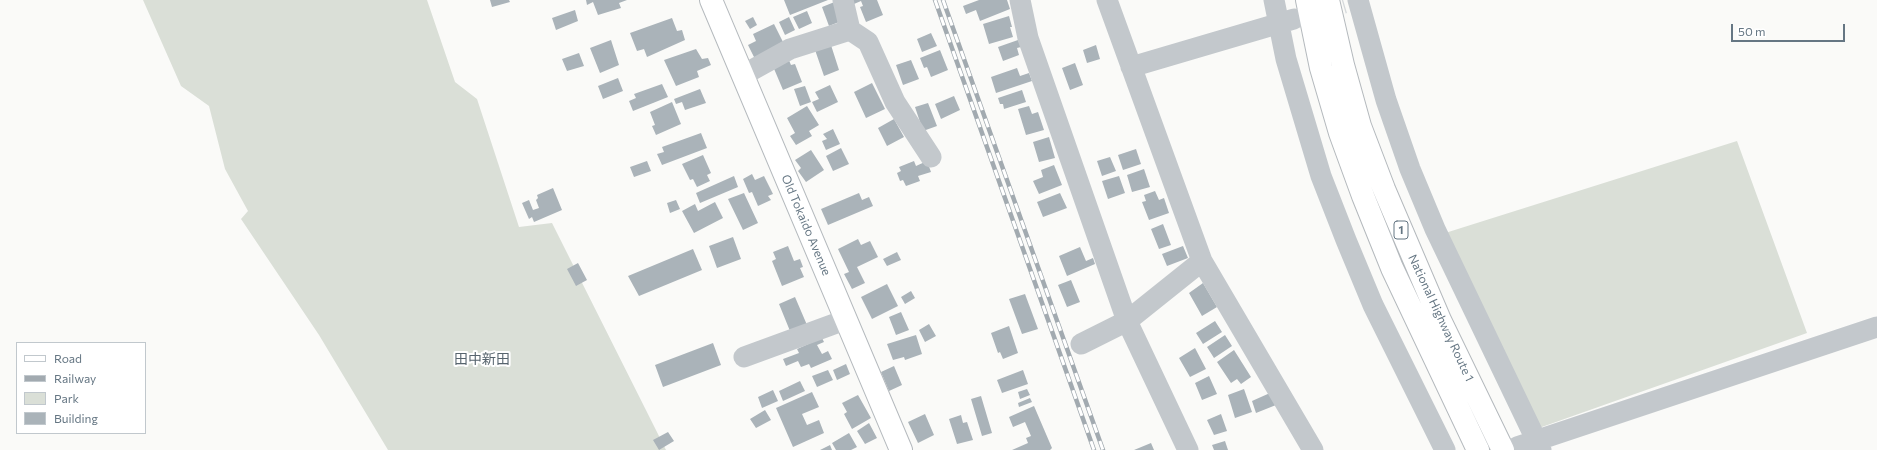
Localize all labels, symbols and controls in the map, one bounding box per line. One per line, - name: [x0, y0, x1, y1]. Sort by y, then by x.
- scale bar: [1733, 16, 1847, 42]
- text: 50 m: [1738, 24, 1766, 38]
- street label: Old Tokaido Avenue: [778, 172, 834, 278]
- road number: 1: [1394, 221, 1408, 239]
- street label: National Highway Route 1: [1405, 252, 1477, 384]
- legend: [16, 342, 146, 434]
- text: Road: [54, 351, 82, 365]
- district label: 田中新田: [454, 351, 510, 367]
- text: Railway: [54, 371, 96, 385]
- text: Park: [54, 391, 79, 405]
- text: Building: [54, 411, 98, 425]

